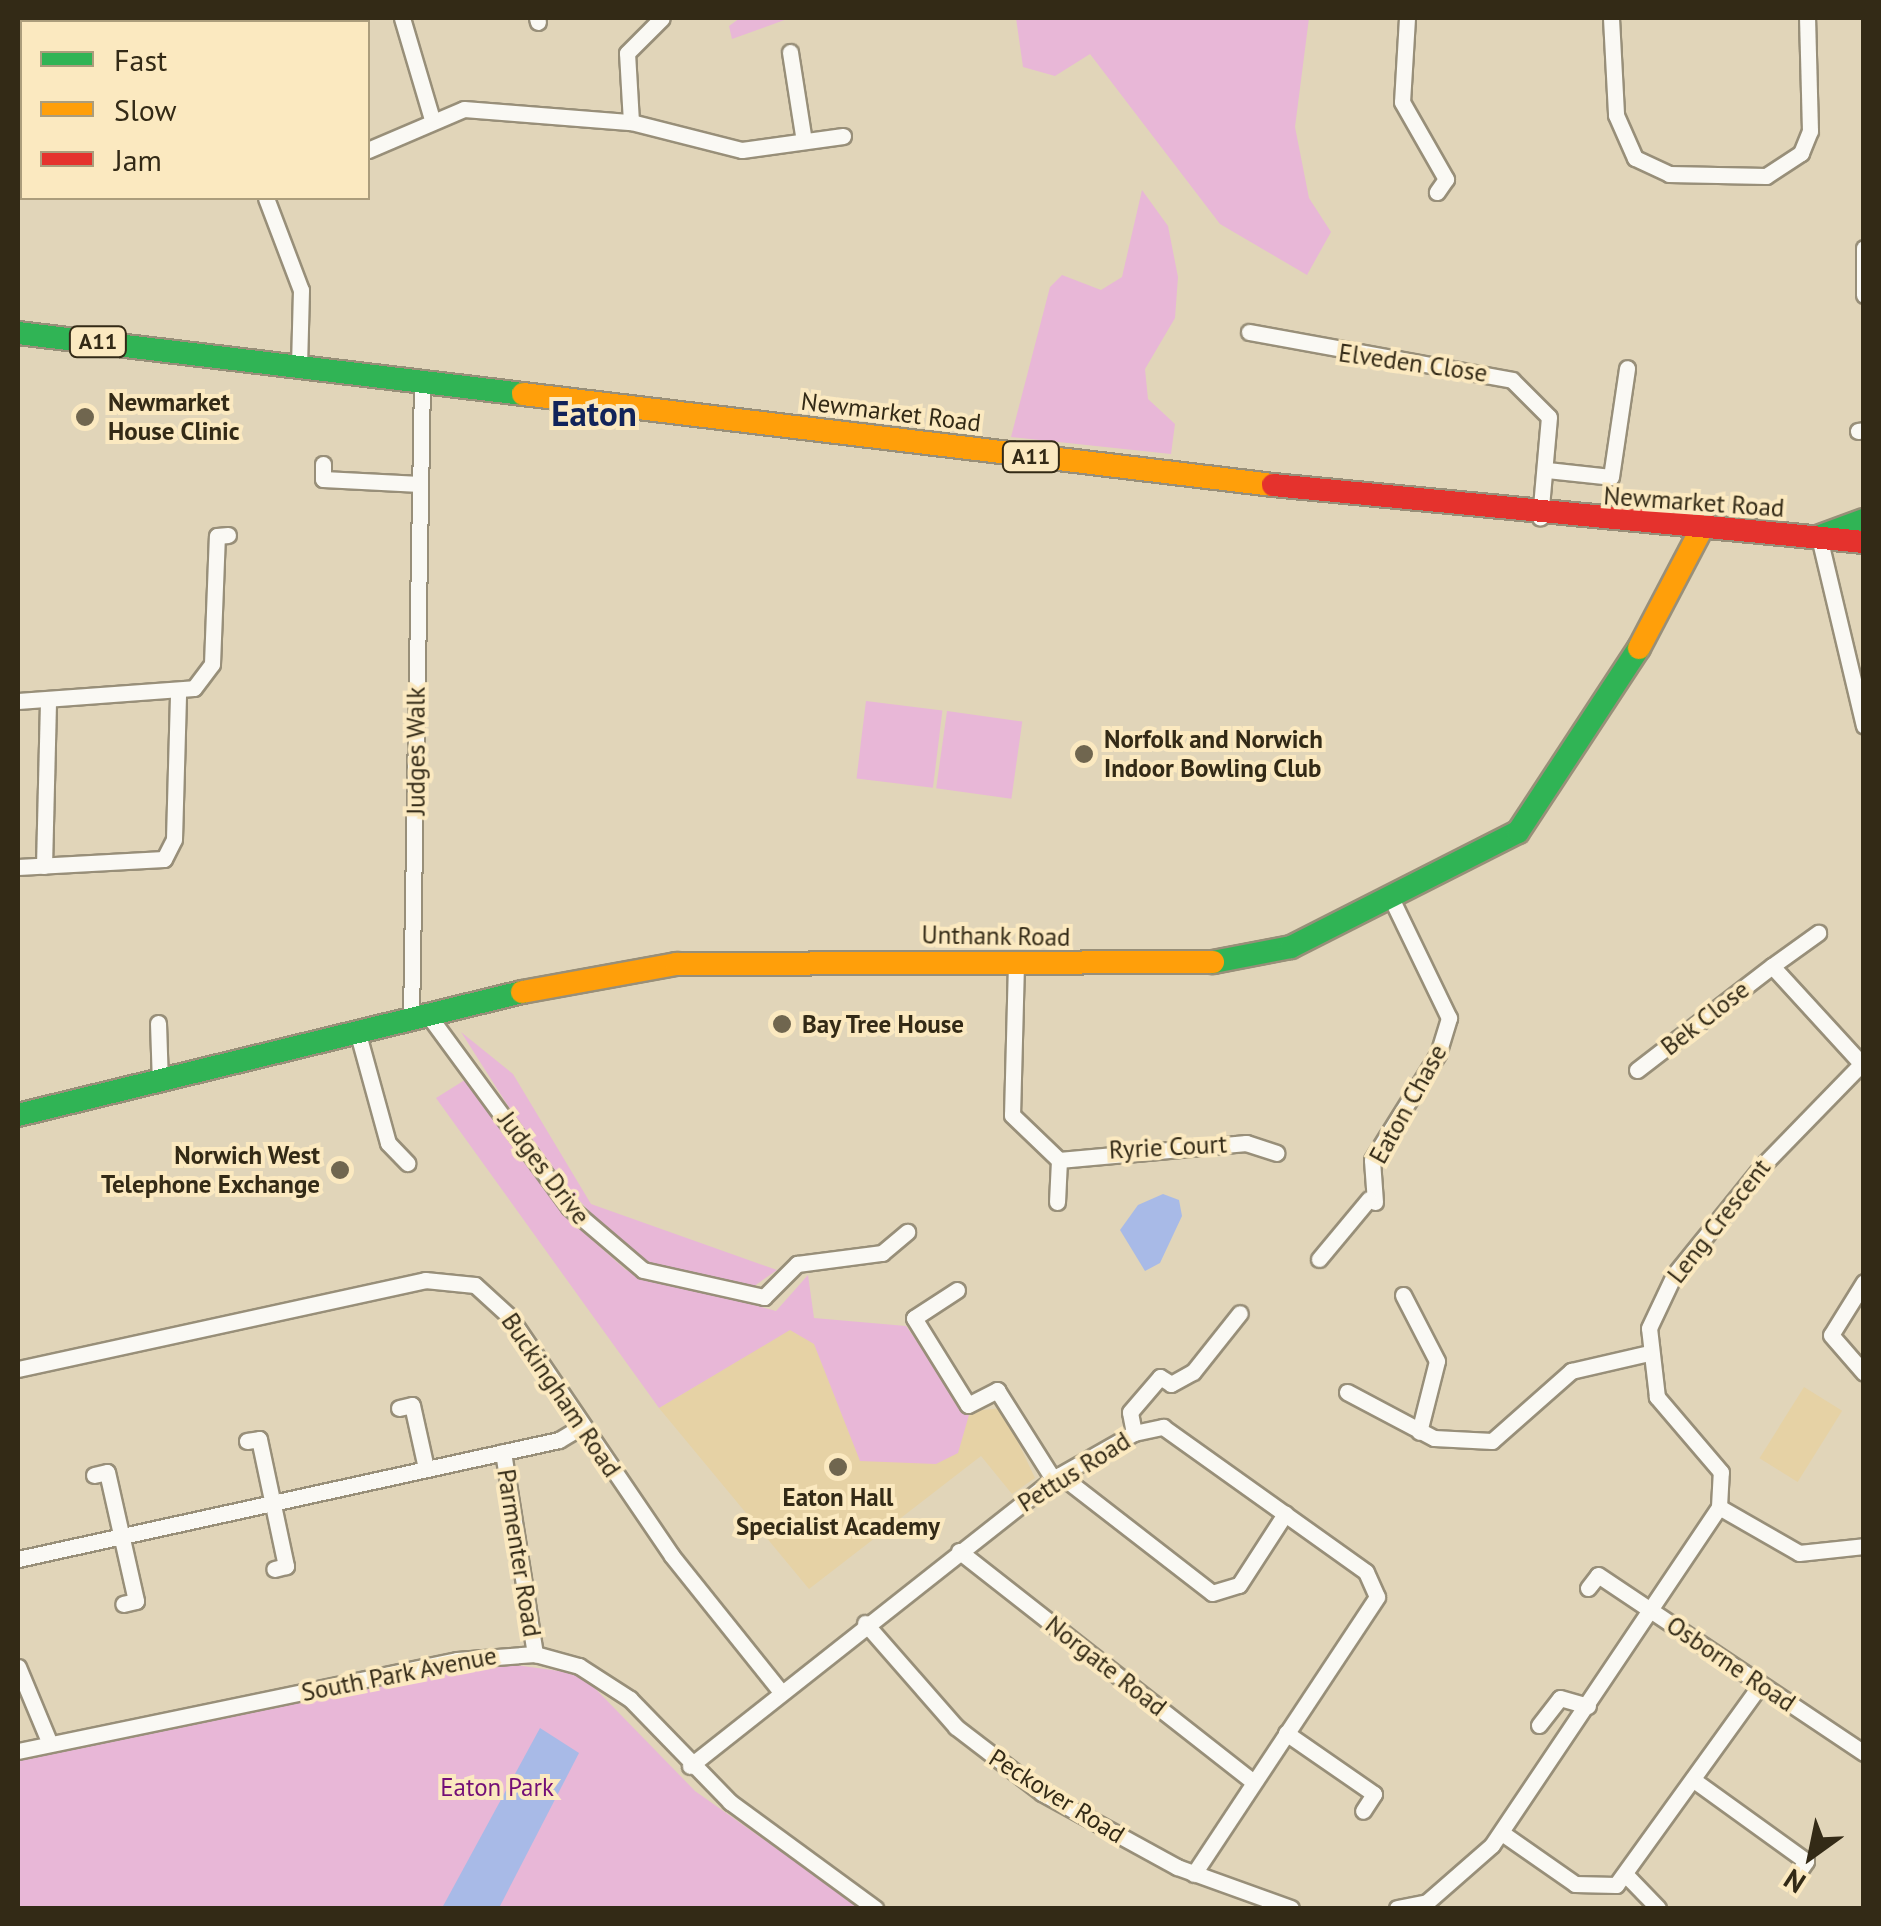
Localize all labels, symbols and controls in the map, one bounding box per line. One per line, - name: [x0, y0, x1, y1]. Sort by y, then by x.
- legend: [20, 20, 370, 200]
- text: Fast: [114, 40, 167, 79]
- text: Slow: [114, 90, 177, 129]
- text: Jam: [114, 140, 162, 179]
- road number: A11: [68, 325, 128, 359]
- street label: Elveden Close: [1337, 338, 1489, 388]
- street label: Newmarket Road: [799, 386, 983, 438]
- place label: Newmarket House Clinic: [108, 388, 240, 447]
- district label: Eaton: [551, 392, 637, 434]
- marker: Newmarket House Clinic: [72, 404, 98, 430]
- road number: A11: [1001, 440, 1061, 474]
- street label: Newmarket Road: [1603, 481, 1785, 523]
- street label: Judges Walk: [401, 687, 431, 815]
- place label: Norfolk and Norwich Indoor Bowling Club: [1104, 725, 1324, 784]
- marker: Norfolk and Norwich Indoor Bowling Club: [1073, 743, 1095, 765]
- street label: Unthank Road: [921, 920, 1071, 952]
- street label: Bek Close: [1655, 974, 1755, 1062]
- place label: Bay Tree House: [802, 1009, 966, 1039]
- marker: Bay Tree House: [771, 1013, 793, 1035]
- street label: Eaton Chase: [1363, 1039, 1453, 1169]
- street label: Judges Drive: [492, 1106, 596, 1230]
- street label: Ryrie Court: [1108, 1129, 1228, 1165]
- place label: Norwich West Telephone Exchange: [101, 1141, 320, 1200]
- street label: Leng Crescent: [1661, 1153, 1777, 1289]
- marker: Norwich West Telephone Exchange: [329, 1159, 351, 1181]
- street label: Buckingham Road: [495, 1307, 627, 1483]
- street label: Pettus Road: [1012, 1426, 1136, 1518]
- marker: Eaton Hall Specialist Academy: [827, 1456, 849, 1478]
- street label: Parmenter Road: [491, 1467, 547, 1639]
- place label: Eaton Hall Specialist Academy: [735, 1483, 941, 1542]
- street label: Norgate Road: [1040, 1610, 1172, 1722]
- street label: Osborne Road: [1661, 1610, 1801, 1718]
- street label: South Park Avenue: [298, 1640, 500, 1708]
- street label: Peckover Road: [984, 1742, 1130, 1850]
- park label: Eaton Park: [440, 1772, 554, 1802]
- north arrow: [1761, 1806, 1861, 1906]
- text: N: [1777, 1861, 1812, 1902]

